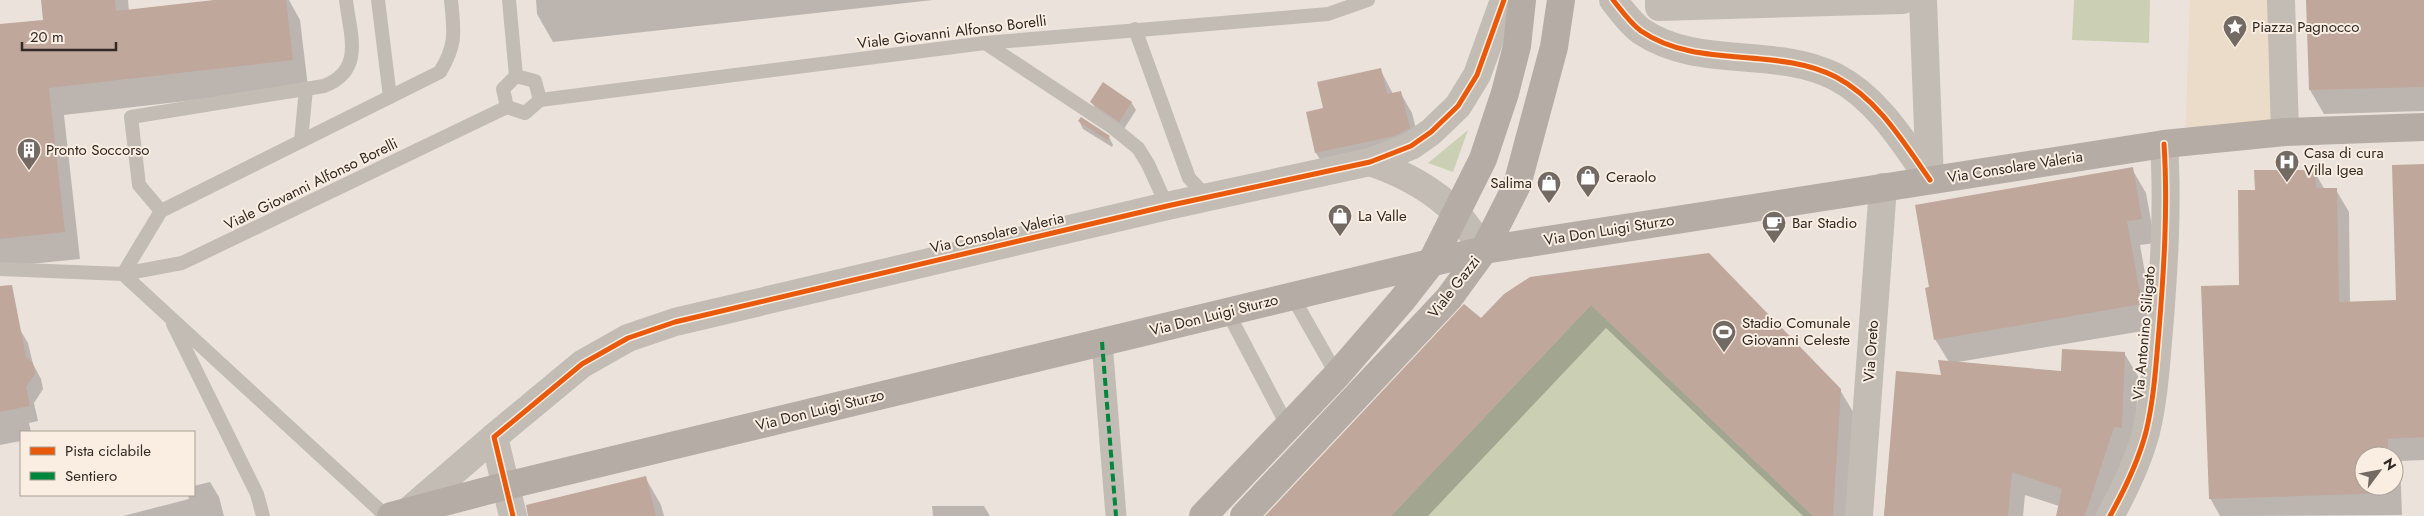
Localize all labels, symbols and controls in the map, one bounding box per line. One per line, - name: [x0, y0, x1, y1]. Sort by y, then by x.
- street label: Viale Giovanni Alfonso Borelli: [856, 9, 1048, 55]
- place icon: Piazza Pagnocco: [2222, 14, 2248, 48]
- place label: Piazza Pagnocco: [2252, 16, 2359, 38]
- scale bar: [22, 20, 116, 52]
- text: 20 m: [30, 26, 64, 48]
- street label: Viale Giovanni Alfonso Borelli: [221, 132, 401, 236]
- building icon: Pronto Soccorso: [16, 137, 42, 171]
- place label: Pronto Soccorso: [46, 139, 150, 161]
- place label: Casa di cura Villa Igea: [2304, 142, 2384, 181]
- street label: Via Consolare Valeria: [1946, 145, 2084, 189]
- hospital icon: Casa di cura Villa Igea: [2274, 149, 2300, 183]
- shop icon: Ceraolo: [1575, 164, 1601, 198]
- place label: Ceraolo: [1606, 166, 1656, 188]
- shop icon: Salima: [1536, 170, 1562, 204]
- place label: Salima: [1490, 172, 1532, 194]
- shop icon: La Valle: [1327, 203, 1353, 237]
- place label: La Valle: [1358, 205, 1407, 227]
- street label: Via Consolare Valeria: [928, 207, 1066, 259]
- street label: Via Don Luigi Sturzo: [1542, 209, 1676, 251]
- cafe icon: Bar Stadio: [1761, 210, 1787, 244]
- place label: Bar Stadio: [1792, 212, 1857, 234]
- street label: Viale Gazzi: [1423, 251, 1485, 323]
- street label: Via Antonino Siligato: [2127, 265, 2161, 401]
- street label: Via Don Luigi Sturzo: [1147, 288, 1281, 342]
- place label: Stadio Comunale Giovanni Celeste: [1742, 312, 1851, 351]
- sports icon: Stadio Comunale Giovanni Celeste: [1711, 319, 1737, 353]
- street label: Via Oreto: [1858, 319, 1884, 383]
- street label: Via Don Luigi Sturzo: [753, 383, 887, 437]
- legend: [20, 431, 195, 496]
- text: Pista ciclabile: [65, 440, 151, 462]
- north arrow: [2354, 446, 2404, 496]
- text: N: [2379, 454, 2401, 474]
- text: Sentiero: [65, 465, 117, 487]

